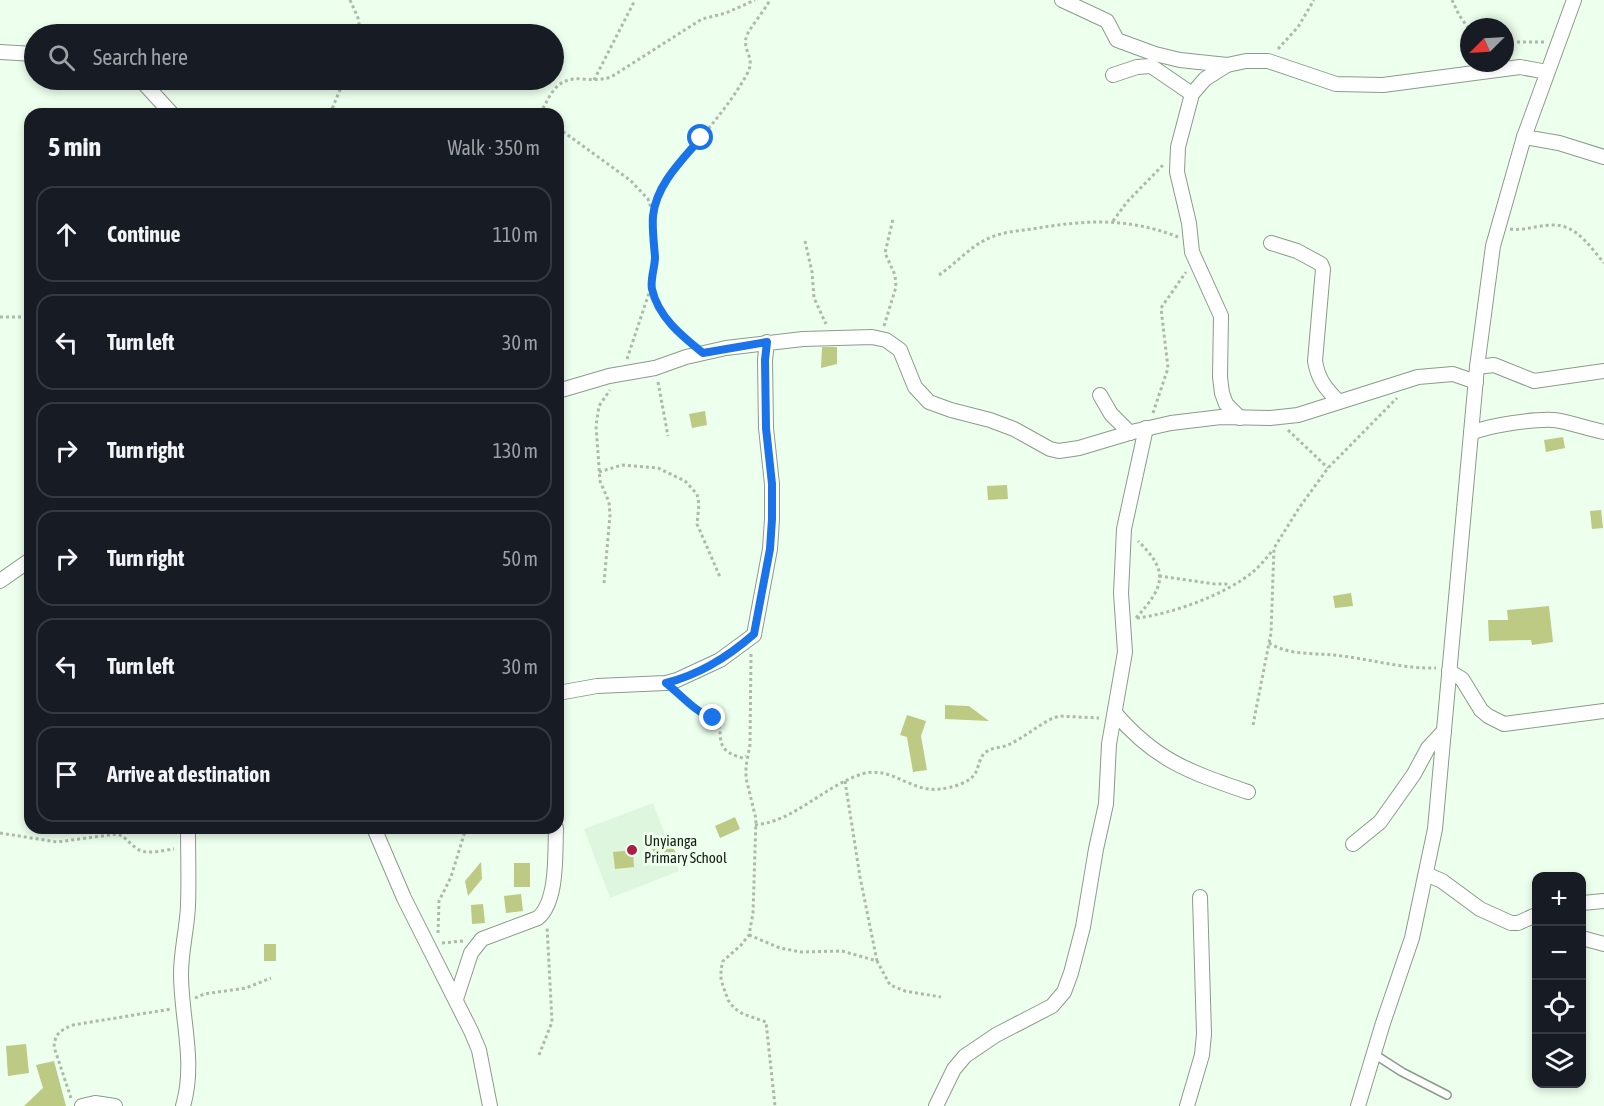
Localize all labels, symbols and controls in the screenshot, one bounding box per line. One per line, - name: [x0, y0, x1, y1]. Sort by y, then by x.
- north arrow: [1460, 18, 1514, 72]
- search box: [24, 24, 564, 90]
- icon: search: [45, 41, 78, 74]
- text: Search here: [93, 44, 188, 70]
- route start: [687, 124, 713, 150]
- text: 5 min: [48, 132, 101, 162]
- text: Walk · 350 m: [448, 136, 540, 159]
- icon: ahead: [50, 218, 83, 251]
- text: Continue: [107, 221, 181, 247]
- text: 110 m: [493, 223, 538, 246]
- icon: left: [50, 326, 83, 359]
- text: Turn left: [107, 329, 174, 355]
- text: 30 m: [502, 331, 538, 354]
- icon: right: [50, 434, 83, 467]
- text: Turn right: [107, 437, 184, 463]
- text: 130 m: [493, 439, 538, 462]
- icon: right: [50, 542, 83, 575]
- text: Turn right: [107, 545, 184, 571]
- text: 50 m: [502, 547, 538, 570]
- icon: left: [50, 650, 83, 683]
- text: Turn left: [107, 653, 174, 679]
- text: 30 m: [502, 655, 538, 678]
- route end: [699, 704, 725, 730]
- icon: arrive: [50, 758, 83, 791]
- text: Arrive at destination: [107, 761, 270, 787]
- place label: Unyianga Primary School: [644, 832, 727, 866]
- marker: Unyianga Primary School: [625, 843, 639, 857]
- map controls: [1532, 872, 1586, 1088]
- button: +: [1532, 872, 1586, 926]
- button: −: [1532, 926, 1586, 980]
- button: locate: [1532, 980, 1586, 1034]
- button: layers: [1532, 1034, 1586, 1088]

